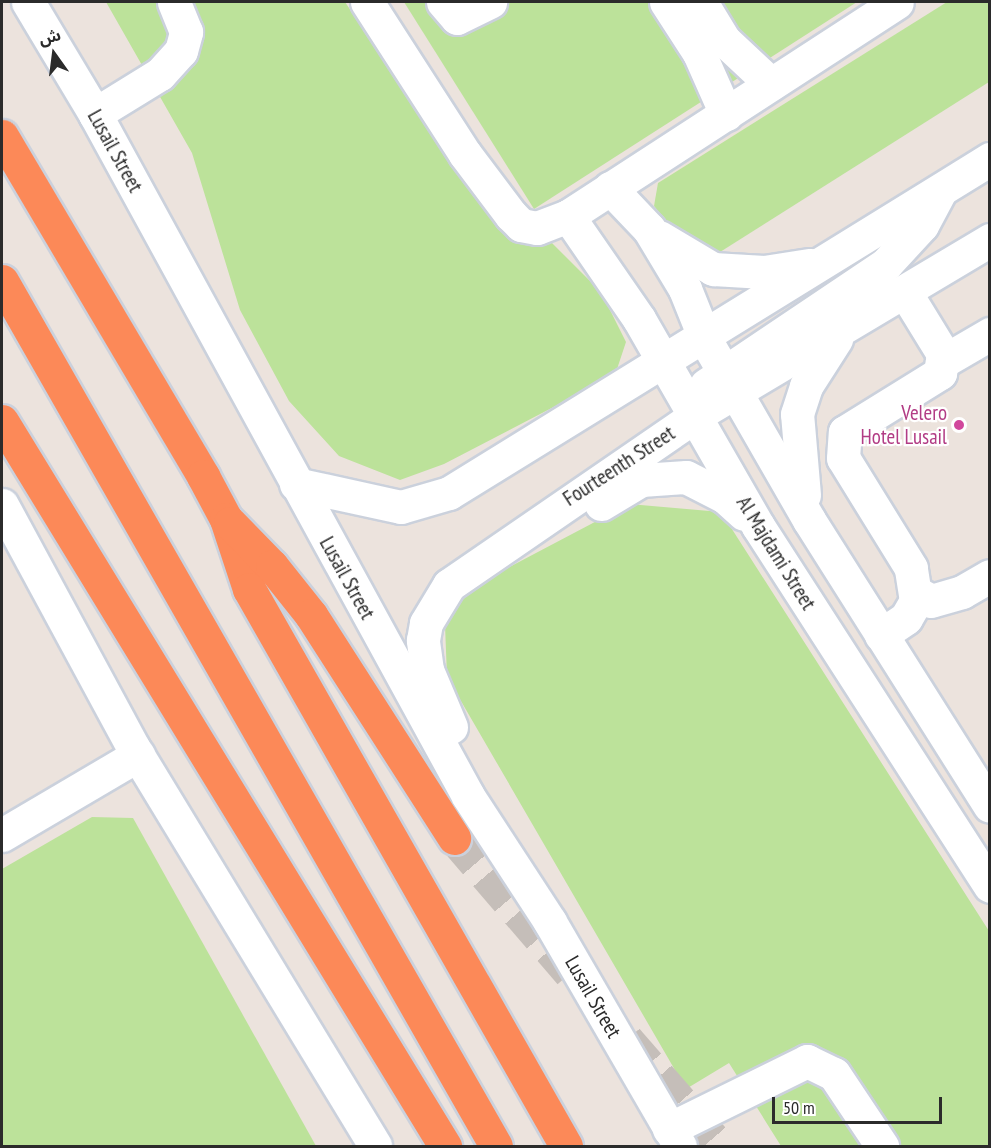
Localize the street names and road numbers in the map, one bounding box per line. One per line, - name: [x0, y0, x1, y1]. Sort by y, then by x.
- street label: Lusail Street: [82, 105, 148, 197]
- street label: Fourteenth Street: [558, 421, 680, 511]
- street label: Al Majdami Street: [731, 492, 821, 614]
- street label: Lusail Street: [314, 532, 380, 624]
- street label: Lusail Street: [559, 952, 627, 1042]

